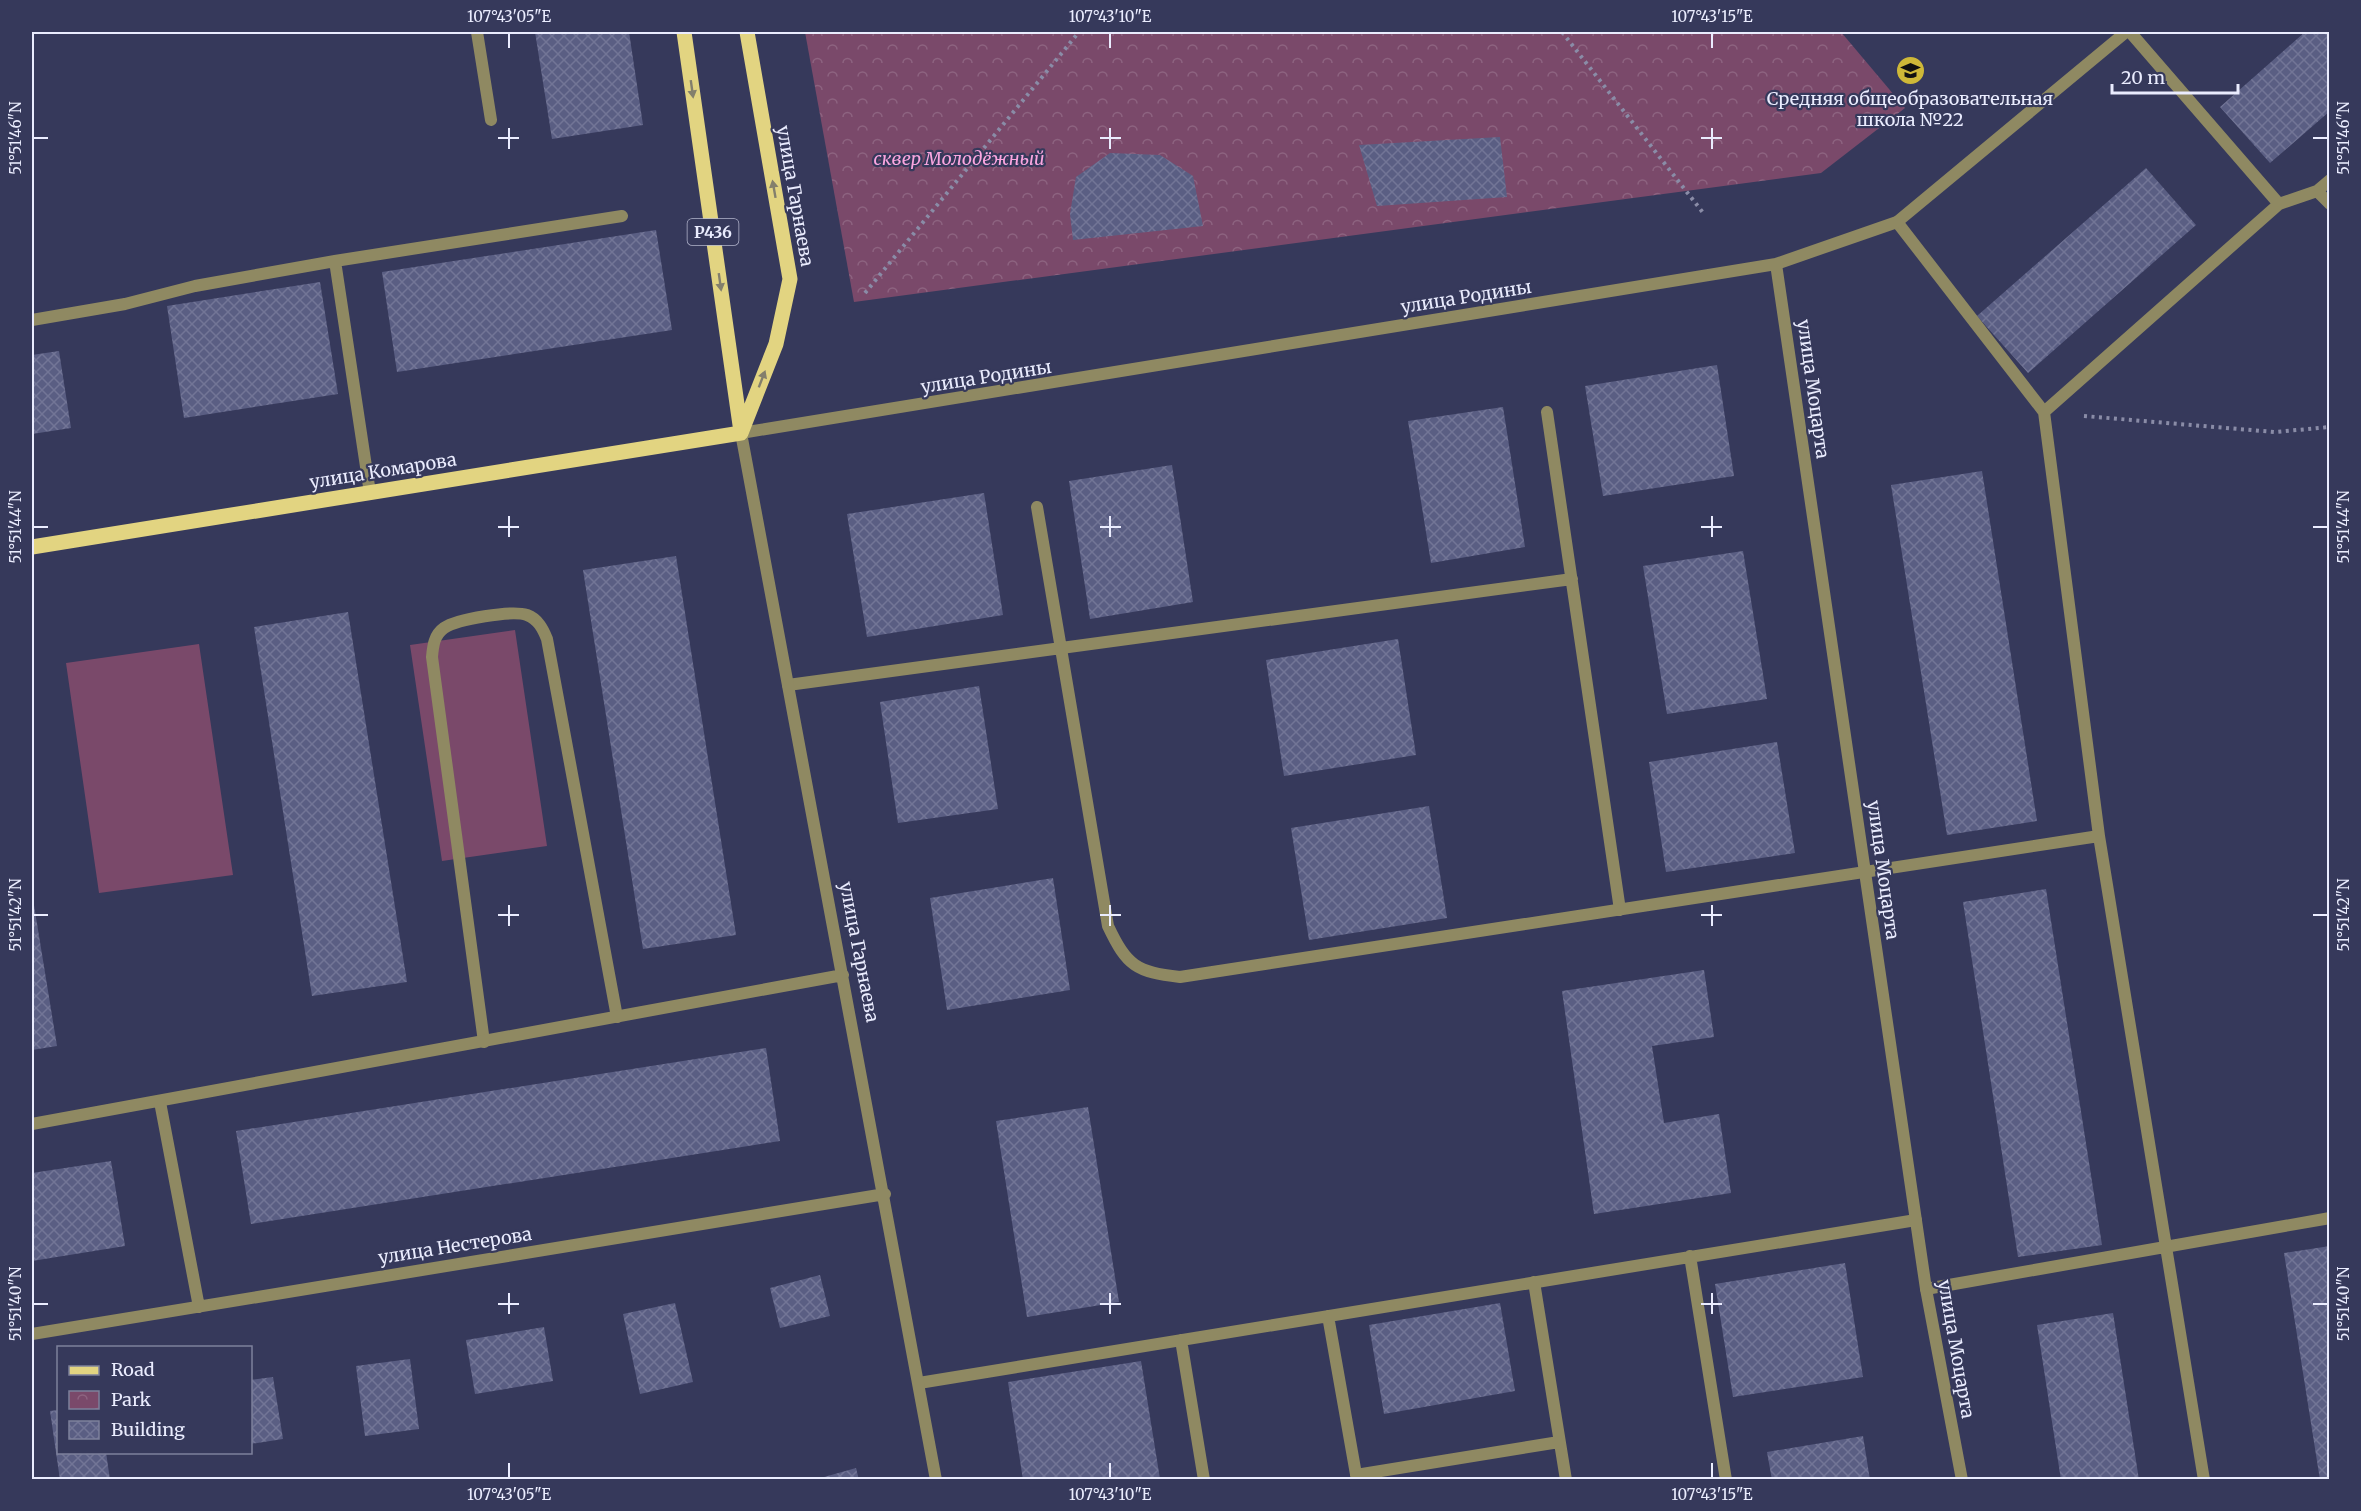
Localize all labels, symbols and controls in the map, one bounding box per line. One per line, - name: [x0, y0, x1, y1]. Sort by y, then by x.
- text: 107°43'05"E: [467, 7, 551, 26]
- text: 107°43'10"E: [1069, 7, 1152, 26]
- text: 107°43'15"E: [1671, 7, 1753, 26]
- school or university icon: Средняя общеобразовательная школа №22: [1894, 54, 1926, 86]
- scale bar: [2112, 57, 2238, 95]
- text: 20 m: [2121, 66, 2165, 89]
- one-way arrow: [688, 80, 697, 99]
- place label: Средняя общеобразовательная школа №22: [1767, 87, 2054, 131]
- text: 51°51'46"N: [6, 101, 25, 175]
- text: 51°51'46"N: [2334, 101, 2353, 175]
- street label: улица Гарнаева: [772, 124, 819, 269]
- park label: сквер Молодёжный: [874, 147, 1044, 170]
- one-way arrow: [770, 179, 779, 198]
- road number: P436: [688, 219, 738, 245]
- one-way arrow: [715, 273, 724, 292]
- street label: улица Родины: [1399, 275, 1533, 318]
- street label: улица Моцарта: [1792, 318, 1835, 460]
- street label: улица Родины: [919, 355, 1053, 398]
- one-way arrow: [757, 369, 767, 387]
- street label: улица Комарова: [308, 447, 458, 493]
- text: 51°51'44"N: [6, 490, 25, 563]
- text: 51°51'44"N: [2334, 490, 2353, 563]
- street label: улица Моцарта: [1862, 799, 1905, 941]
- text: 51°51'42"N: [6, 878, 25, 952]
- text: 51°51'42"N: [2334, 878, 2353, 952]
- street label: улица Гарнаева: [835, 880, 884, 1025]
- street label: улица Нестерова: [376, 1222, 534, 1269]
- text: 51°51'40"N: [6, 1266, 25, 1341]
- text: 51°51'40"N: [2334, 1266, 2353, 1341]
- street label: улица Моцарта: [1933, 1278, 1980, 1420]
- legend: [57, 1346, 252, 1454]
- text: Road: [111, 1358, 155, 1381]
- text: Park: [111, 1388, 152, 1411]
- text: Building: [111, 1418, 185, 1441]
- text: 107°43'05"E: [467, 1485, 551, 1504]
- text: 107°43'10"E: [1069, 1485, 1152, 1504]
- text: 107°43'15"E: [1671, 1485, 1753, 1504]

